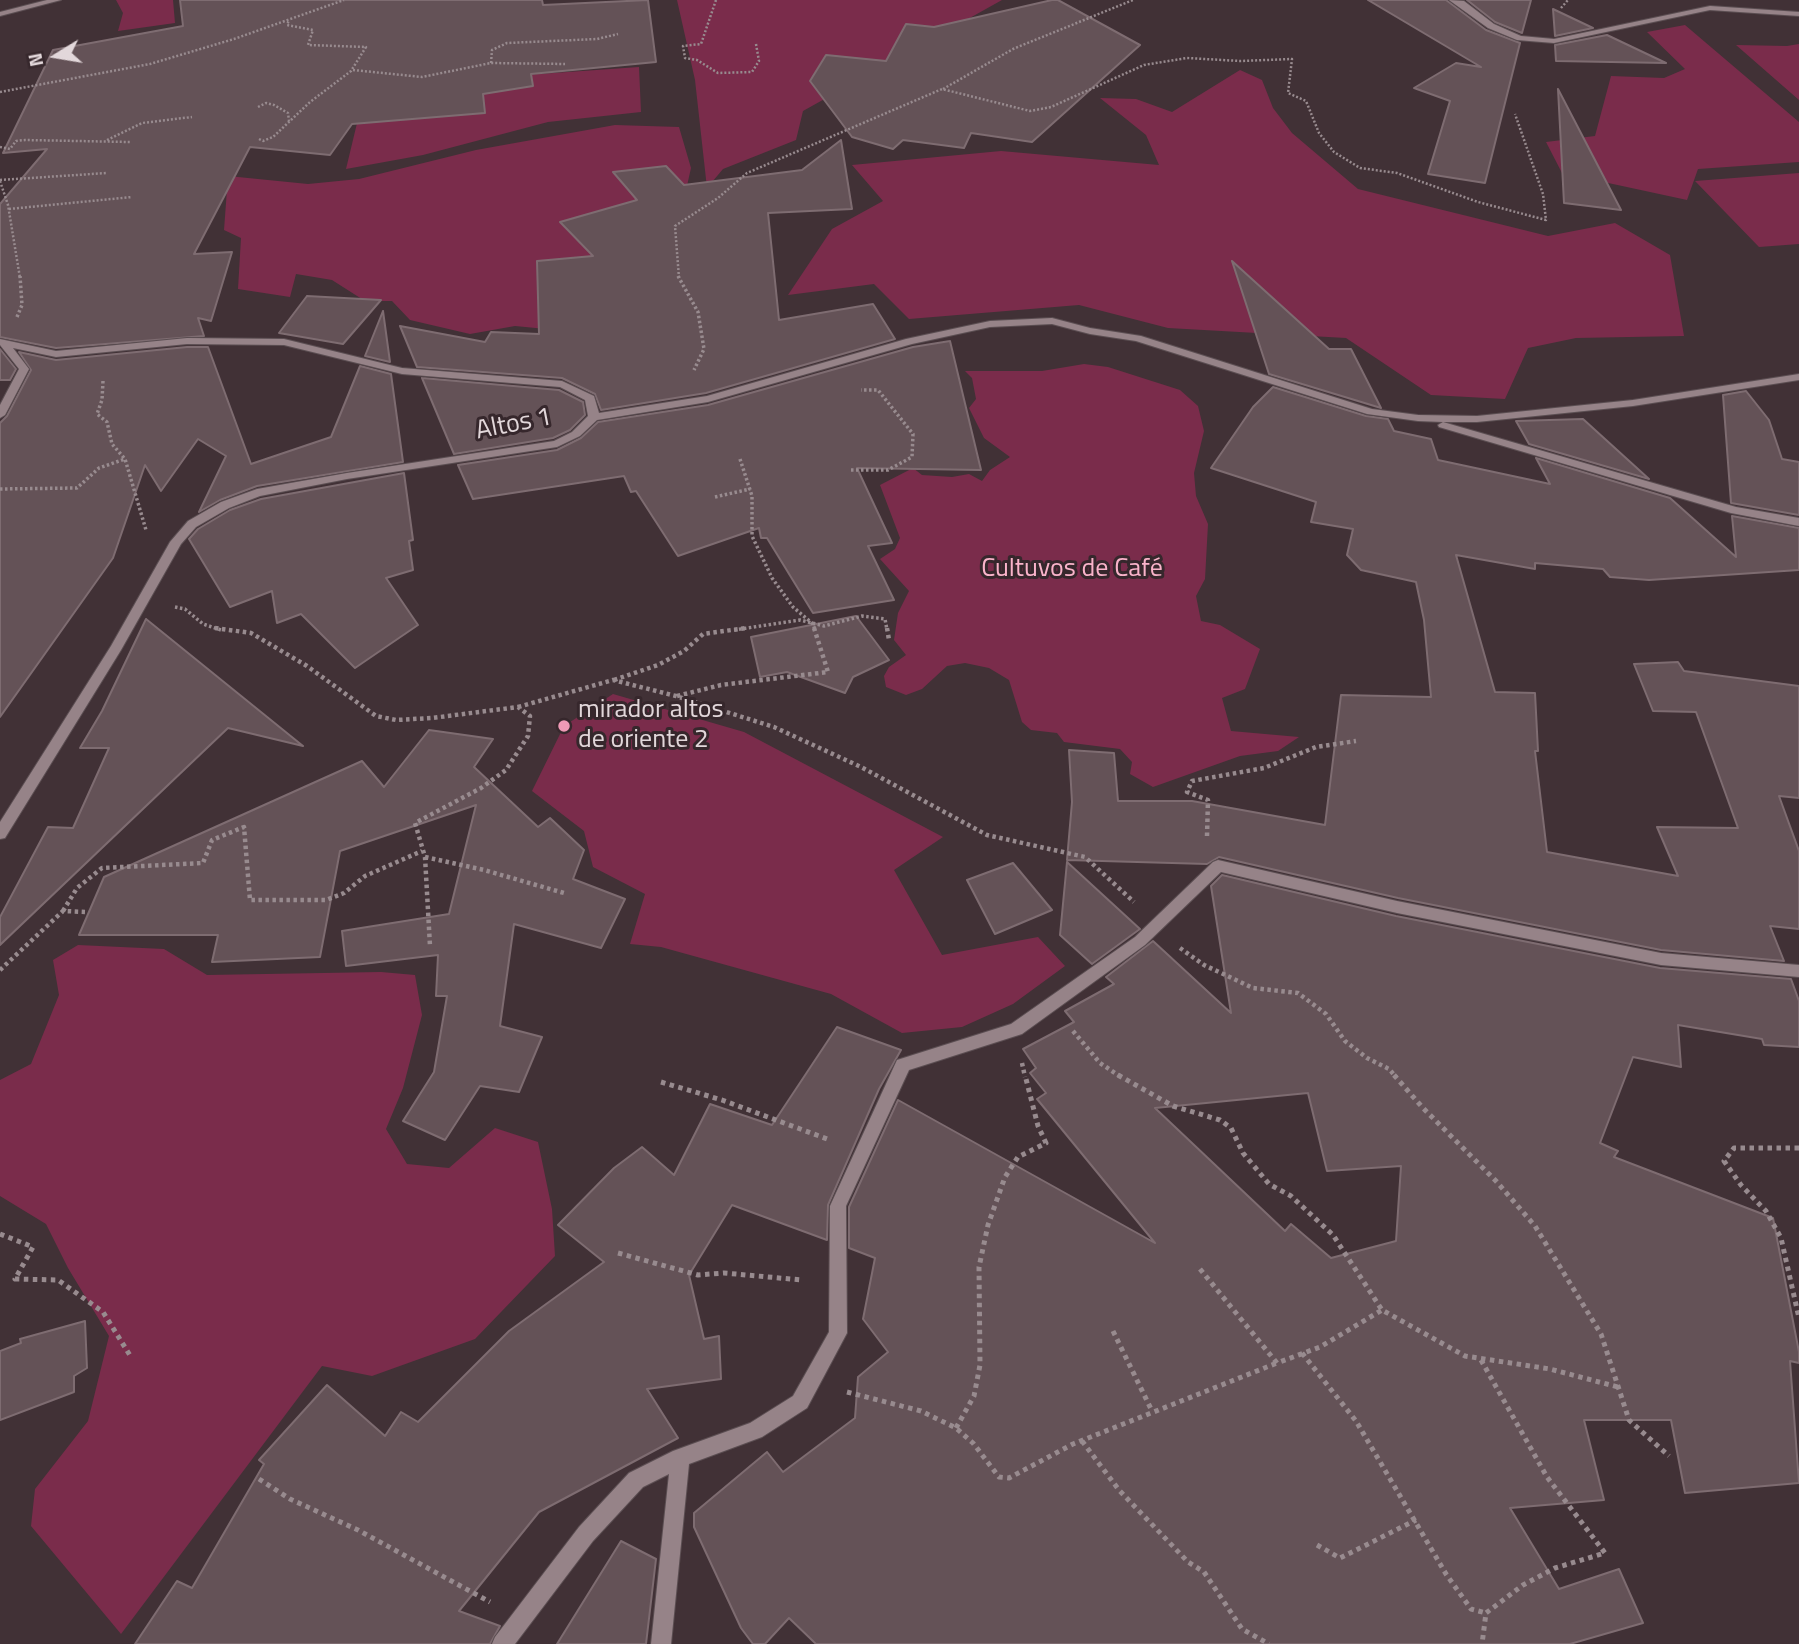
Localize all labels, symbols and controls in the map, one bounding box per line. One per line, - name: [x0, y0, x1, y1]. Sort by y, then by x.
- north arrow: [21, 21, 91, 91]
- text: N: [19, 51, 50, 69]
- street label: Altos 1: [473, 402, 555, 448]
- park label: Cultuvos de Café: [981, 554, 1163, 586]
- place label: mirador altos de oriente 2: [578, 695, 724, 756]
- marker: mirador altos de oriente 2: [556, 718, 572, 734]

